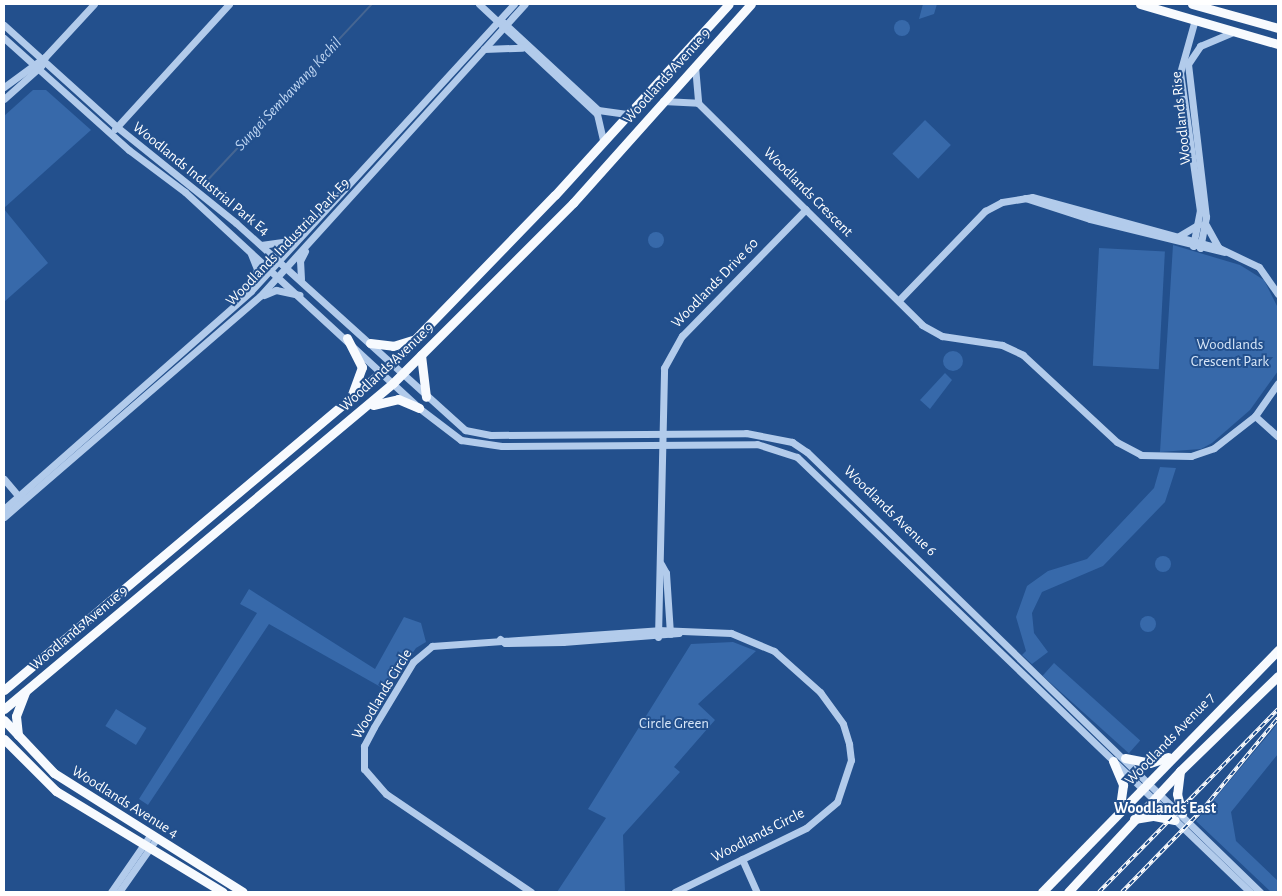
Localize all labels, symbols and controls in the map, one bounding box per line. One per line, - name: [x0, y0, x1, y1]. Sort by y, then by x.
- street label: Woodlands Avenue 9: [619, 24, 715, 128]
- water label: Sungei Sembawang Kechil: [230, 33, 346, 155]
- street label: Woodlands Rise: [1167, 70, 1195, 166]
- street label: Woodlands Industrial Park E4: [129, 118, 273, 240]
- street label: Woodlands Crescent: [759, 143, 857, 241]
- street label: Woodlands Industrial Park E9: [222, 174, 354, 310]
- street label: Woodlands Drive 60: [668, 234, 762, 332]
- street label: Woodlands Avenue 9: [336, 319, 438, 415]
- park label: Woodlands Crescent Park: [1191, 335, 1269, 370]
- street label: Woodlands Avenue 6: [840, 462, 940, 560]
- street label: Woodlands Avenue 9: [26, 582, 132, 674]
- street label: Woodlands Circle: [348, 646, 416, 742]
- street label: Woodlands Avenue 7: [1121, 689, 1219, 789]
- park label: Circle Green: [639, 715, 709, 733]
- street label: Woodlands Avenue 4: [68, 762, 182, 842]
- district label: Woodlands East: [1114, 798, 1216, 818]
- street label: Woodlands Circle: [709, 804, 807, 866]

